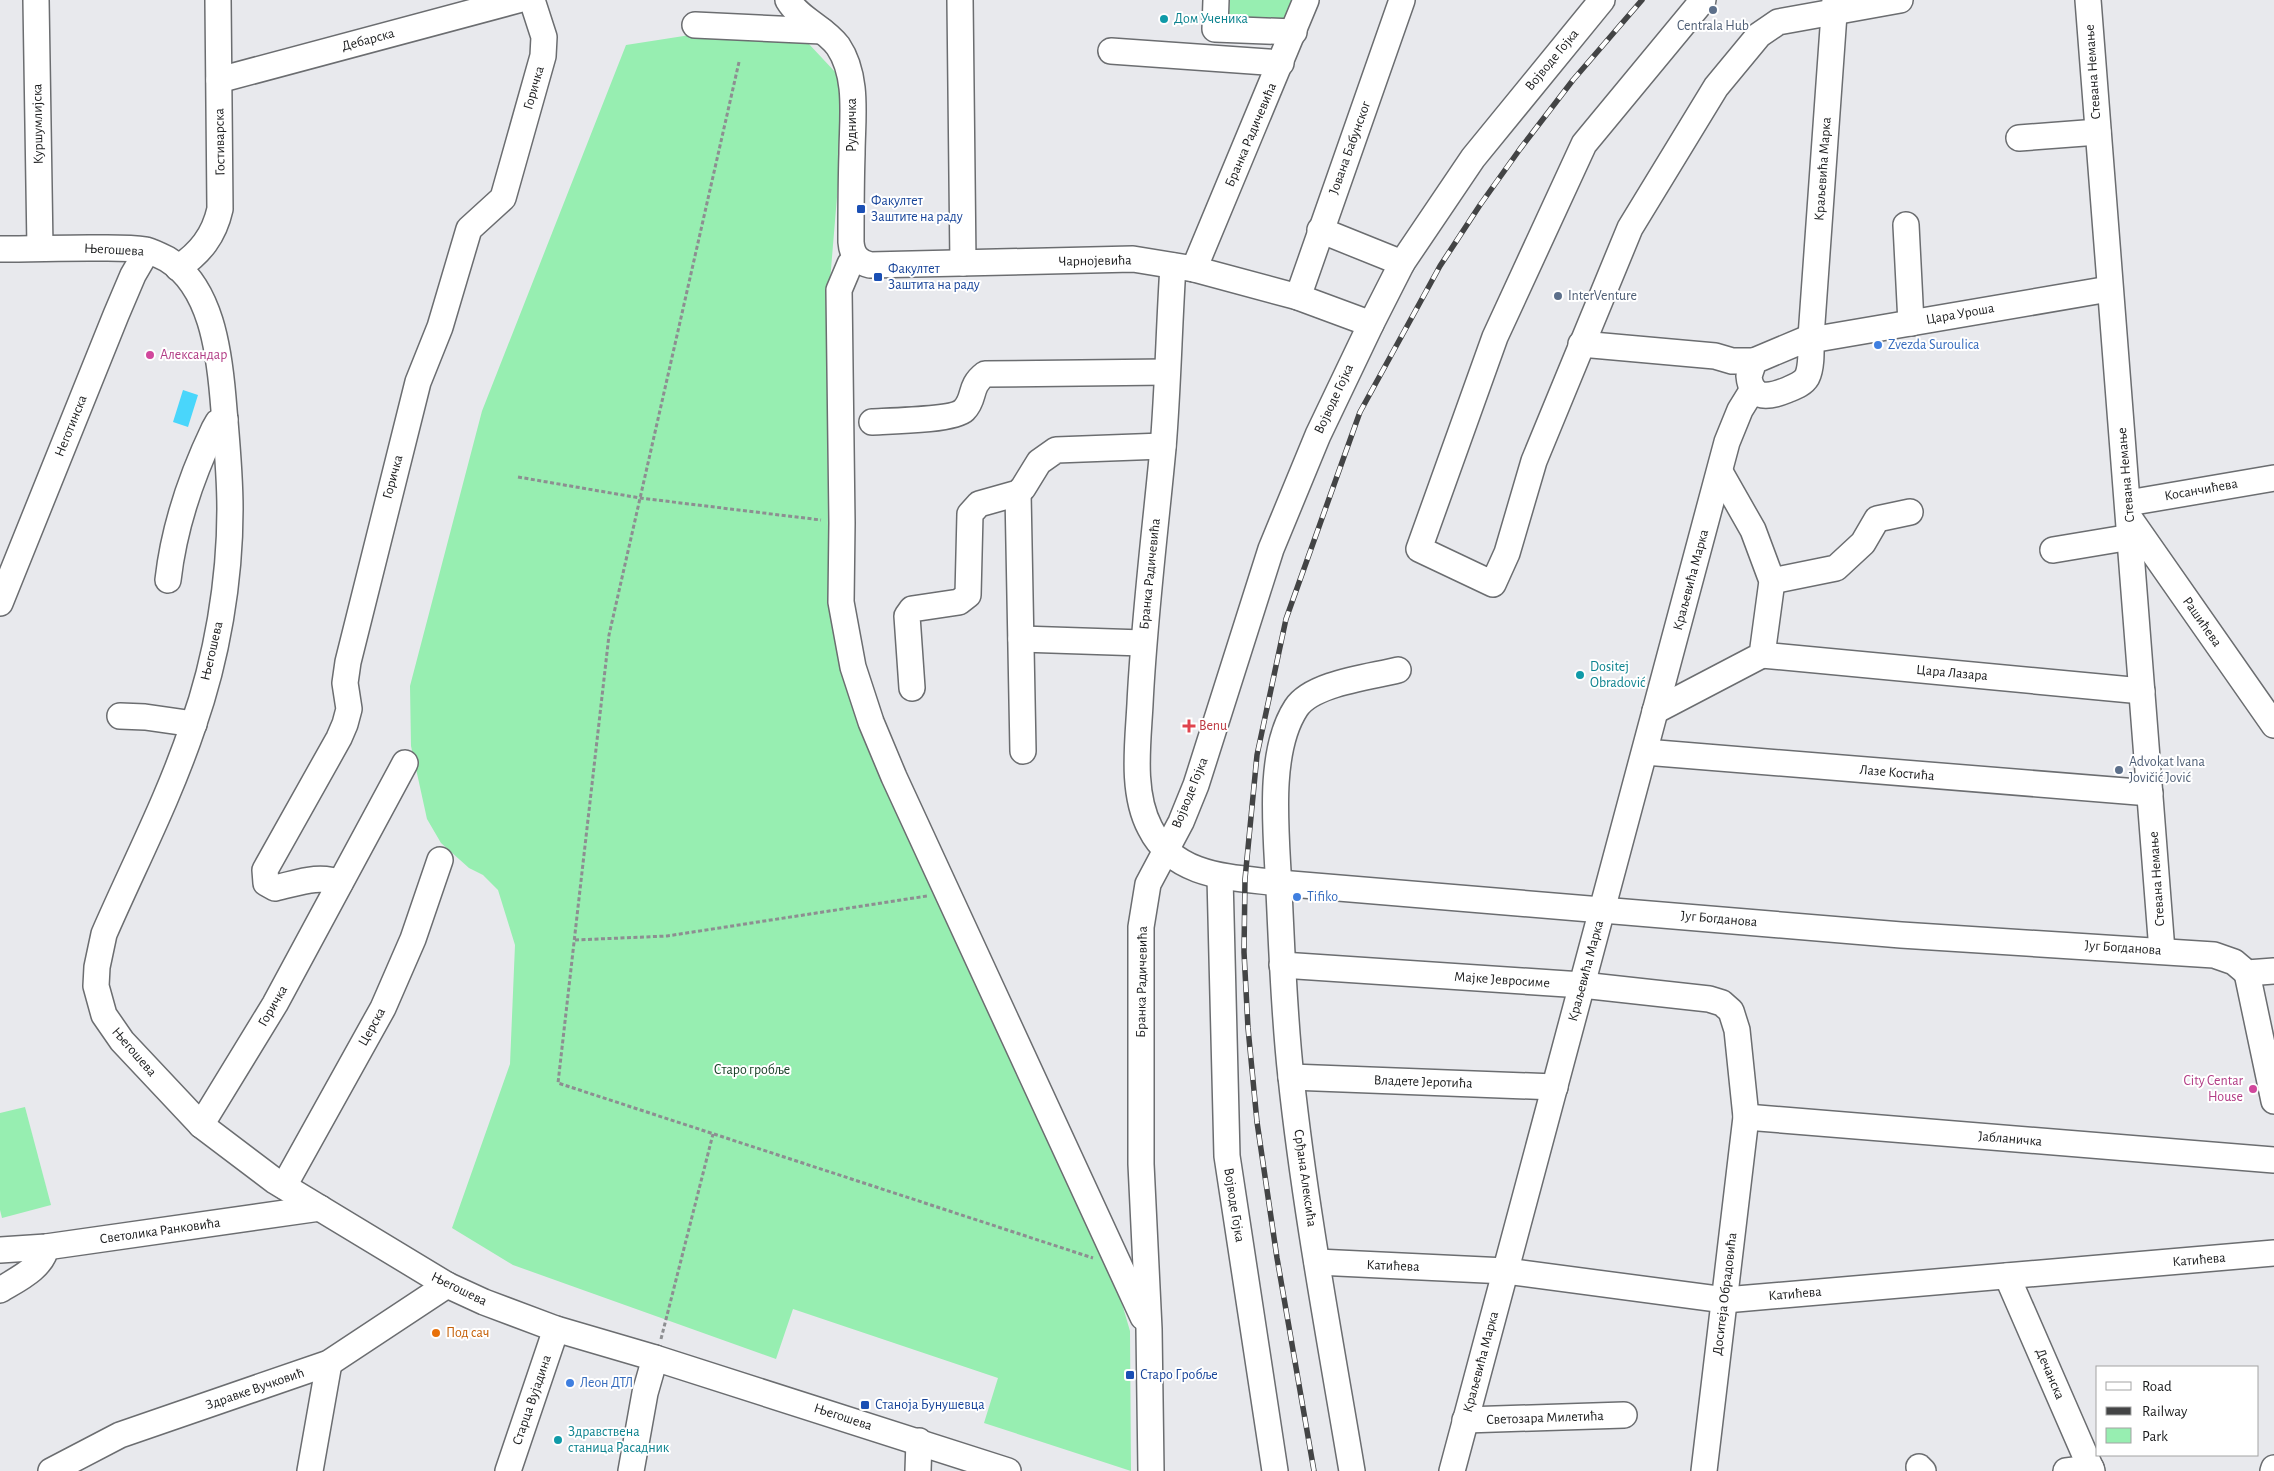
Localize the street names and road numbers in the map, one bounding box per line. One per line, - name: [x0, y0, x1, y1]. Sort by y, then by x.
- street label: Стевана Немање: [2083, 24, 2103, 120]
- street label: Дебарска: [340, 26, 397, 54]
- street label: Војводе Гојка: [1522, 26, 1582, 93]
- street label: Горичка: [521, 64, 547, 111]
- street label: Бранка Радичевића: [1223, 80, 1280, 189]
- street label: Куршумлијска: [30, 83, 46, 165]
- street label: Рудничка: [845, 98, 859, 152]
- street label: Јована Бабунског: [1327, 99, 1373, 196]
- street label: Гостиварска: [212, 108, 228, 176]
- street label: Краљевића Марка: [1812, 116, 1834, 221]
- street label: Његошева: [84, 241, 145, 259]
- street label: Чарнојевића: [1058, 253, 1132, 269]
- street label: Цара Уроша: [1925, 301, 1996, 327]
- street label: Војводе Гојка: [1312, 361, 1356, 436]
- street label: Неготинска: [52, 393, 90, 459]
- street label: Стевана Немање: [2115, 427, 2137, 523]
- street label: Горичка: [380, 453, 406, 500]
- street label: Косанчићева: [2163, 477, 2239, 503]
- street label: Бранка Радичевића: [1137, 517, 1163, 630]
- street label: Краљевића Марка: [1671, 527, 1711, 632]
- street label: Рашићева: [2180, 595, 2224, 650]
- street label: Његошева: [198, 619, 226, 682]
- street label: Цара Лазара: [1916, 663, 1989, 683]
- street label: Војводе Гојка: [1169, 755, 1211, 830]
- street label: Лазе Костића: [1859, 763, 1936, 783]
- street label: Стевана Немање: [2147, 831, 2167, 927]
- street label: Југ Богданова: [1680, 909, 1759, 929]
- street label: Краљевића Марка: [1566, 918, 1606, 1023]
- street label: Бранка Радичевића: [1134, 925, 1150, 1038]
- street label: Југ Богданова: [2084, 938, 2162, 958]
- street label: Мајке Јевросиме: [1454, 970, 1550, 990]
- street label: Горичка: [256, 983, 291, 1029]
- street label: Церска: [356, 1005, 388, 1048]
- street label: Његошева: [109, 1025, 159, 1080]
- street label: Владете Јеротића: [1373, 1073, 1473, 1091]
- street label: Срђана Алексића: [1291, 1128, 1319, 1228]
- street label: Јабланичка: [1977, 1129, 2043, 1149]
- street label: Војводе Гојка: [1221, 1167, 1247, 1244]
- street label: Светолика Ранковића: [99, 1216, 222, 1246]
- street label: Доситеја Обрадовића: [1711, 1231, 1740, 1356]
- street label: Катићева: [2172, 1251, 2227, 1269]
- street label: Катићева: [1366, 1258, 1420, 1274]
- street label: Његошева: [429, 1270, 490, 1309]
- street label: Катићева: [1768, 1285, 1823, 1303]
- street label: Краљевића Марка: [1461, 1309, 1501, 1414]
- street label: Дечанска: [2033, 1347, 2067, 1402]
- street label: Старца Вујадина: [510, 1352, 554, 1447]
- street label: Здравке Вучковић: [204, 1366, 306, 1412]
- street label: Његошева: [812, 1401, 874, 1433]
- street label: Светозара Милетића: [1486, 1409, 1605, 1427]

